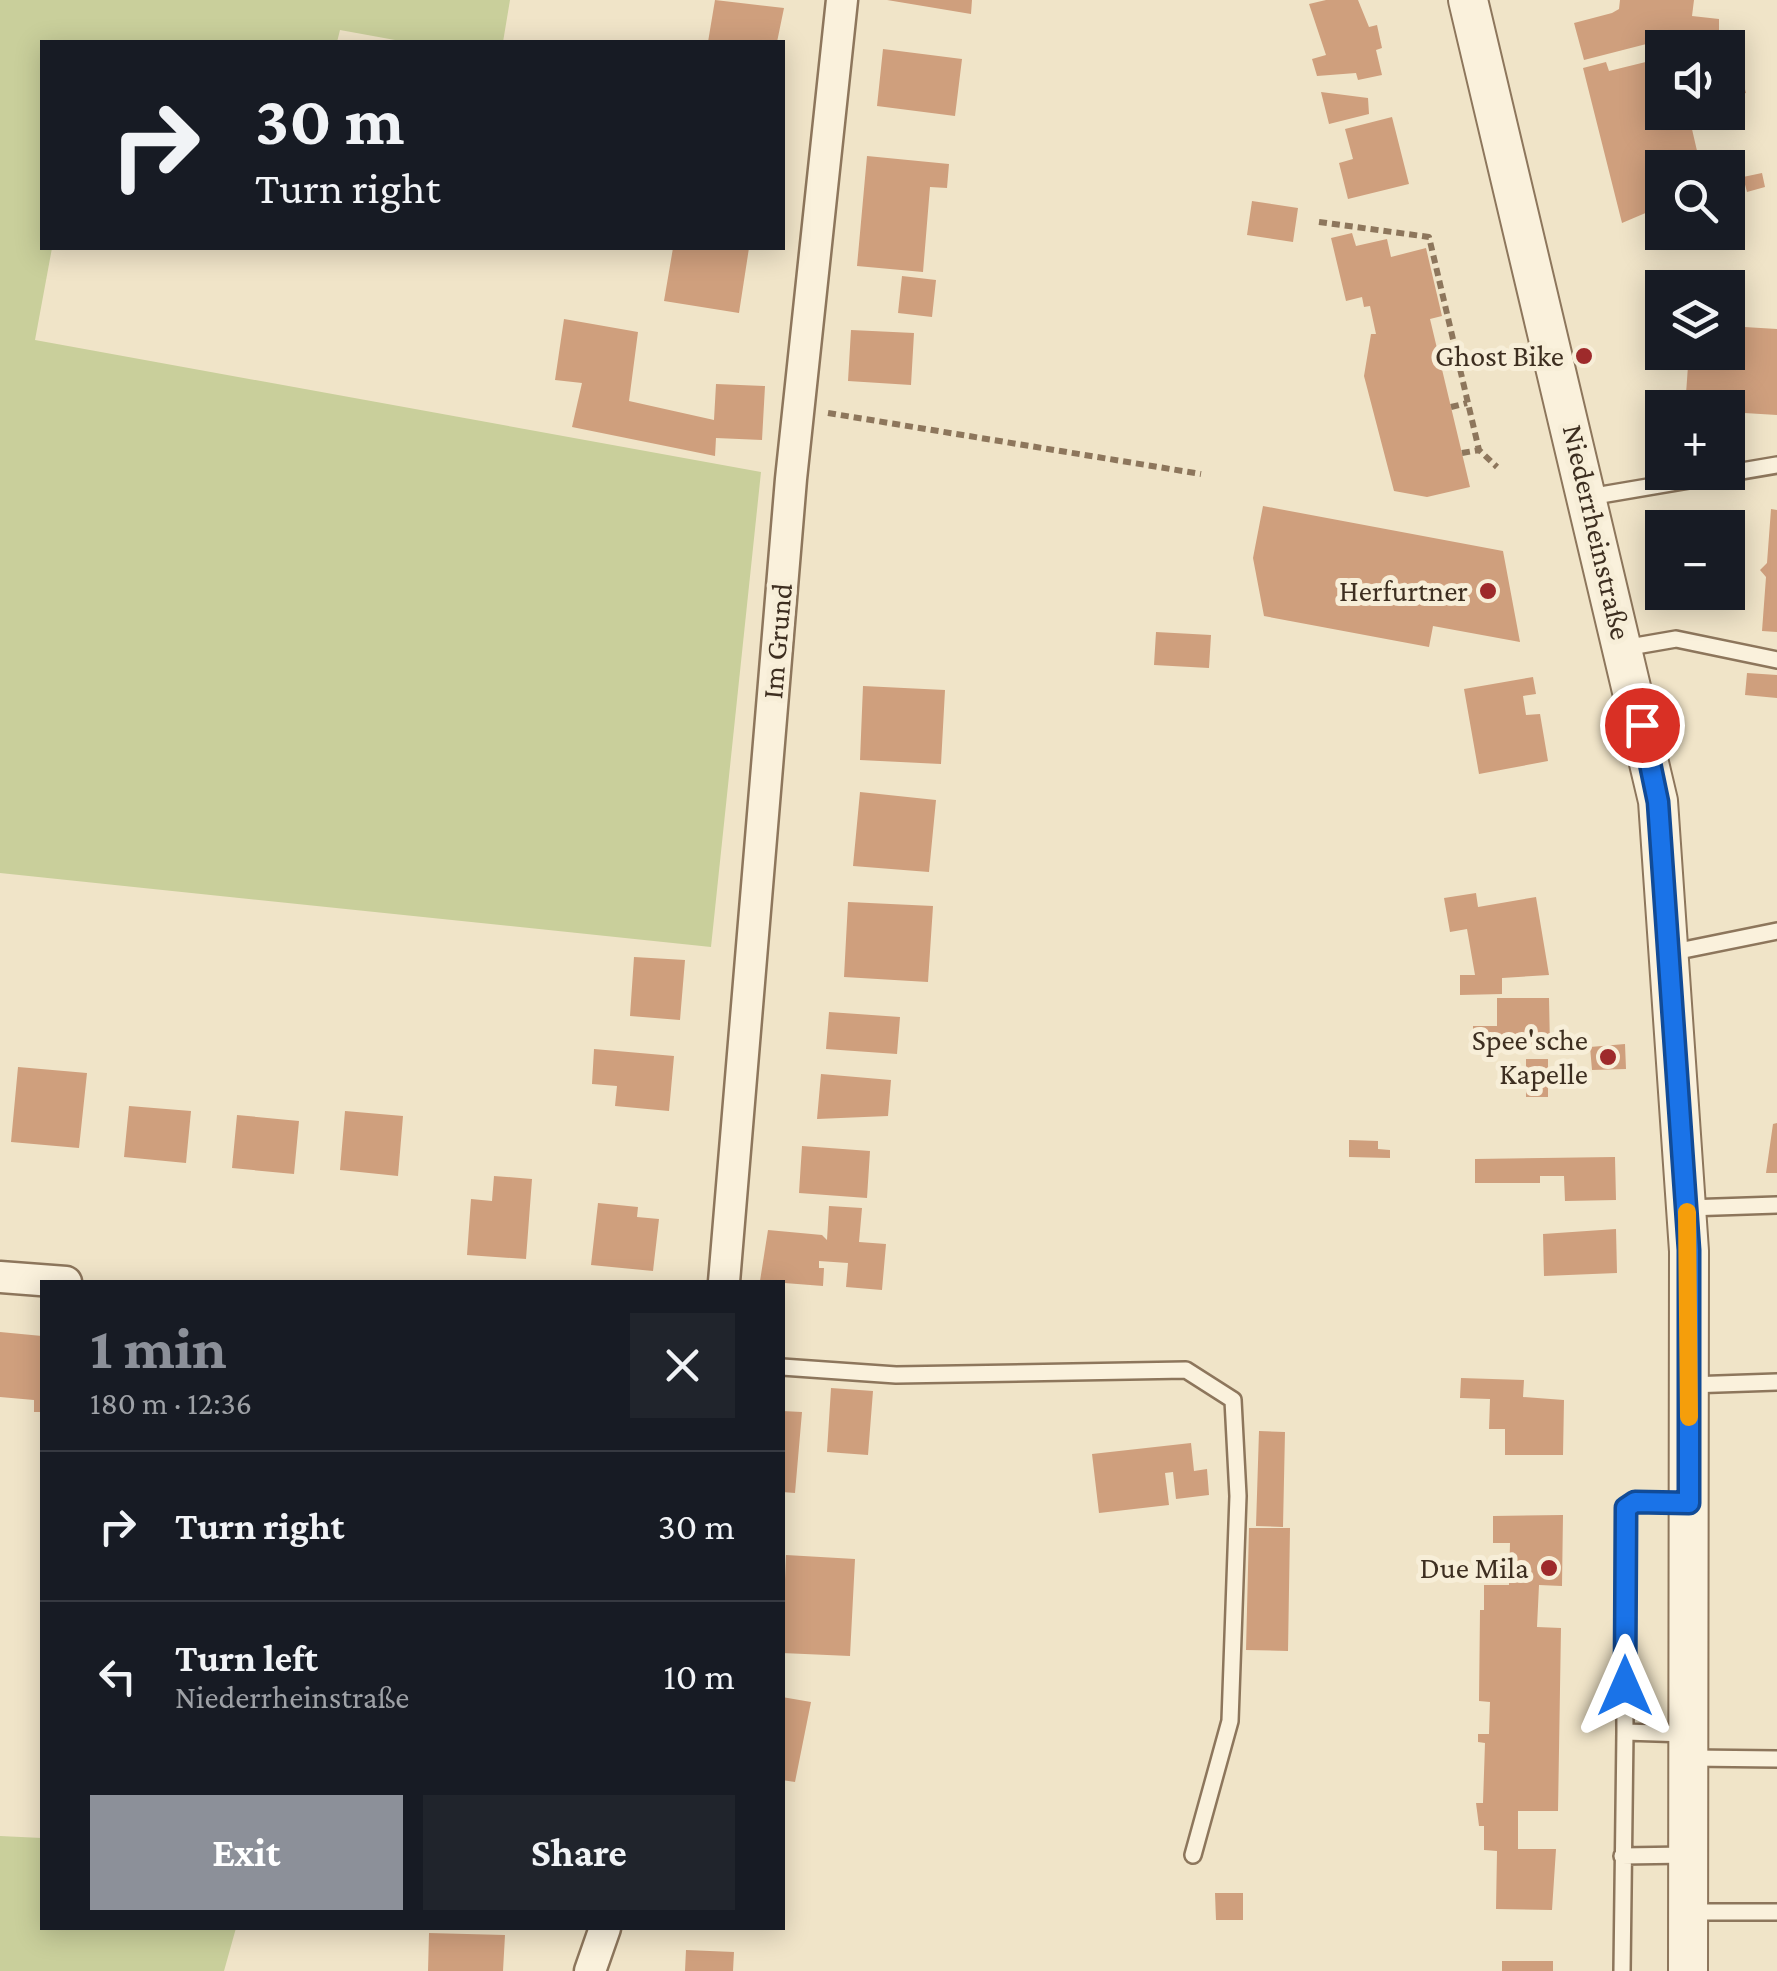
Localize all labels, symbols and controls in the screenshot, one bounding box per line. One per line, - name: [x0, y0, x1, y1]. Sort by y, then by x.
- map controls: [1645, 30, 1745, 610]
- button: sound: [1645, 30, 1745, 130]
- icon: right: [90, 80, 220, 210]
- text: 30 m: [255, 81, 404, 159]
- button: search: [1645, 150, 1745, 250]
- text: Turn right: [255, 163, 440, 213]
- button: layers: [1645, 270, 1745, 370]
- place label: Ghost Bike: [1435, 339, 1564, 372]
- marker: Ghost Bike: [1573, 345, 1595, 367]
- button: +: [1645, 390, 1745, 490]
- street label: Niederrheinstraße: [1557, 421, 1638, 643]
- button: −: [1645, 510, 1745, 610]
- place label: Herfurtner: [1339, 574, 1468, 607]
- marker: Herfurtner: [1477, 580, 1499, 602]
- street label: Im Grund: [755, 581, 798, 700]
- pin: [1600, 683, 1685, 768]
- icon: arrive: [1615, 698, 1670, 753]
- place label: Spee'sche Kapelle: [1472, 1023, 1588, 1091]
- marker: Spee'sche Kapelle: [1597, 1046, 1619, 1068]
- button: close: [630, 1313, 735, 1418]
- text: 1 min: [90, 1314, 227, 1381]
- text: 180 m · 12:36: [90, 1385, 252, 1421]
- icon: right: [90, 1499, 145, 1554]
- text: Turn right: [175, 1505, 344, 1547]
- text: 30 m: [658, 1505, 735, 1547]
- place label: Due Mila: [1420, 1551, 1529, 1584]
- marker: Due Mila: [1538, 1557, 1560, 1579]
- position arrow: [1573, 1634, 1677, 1738]
- text: Turn left: [175, 1637, 318, 1679]
- icon: left: [90, 1649, 145, 1704]
- text: 10 m: [663, 1655, 735, 1697]
- text: Niederrheinstraße: [175, 1679, 409, 1715]
- button: Exit: [90, 1795, 403, 1910]
- button: Share: [423, 1795, 735, 1910]

